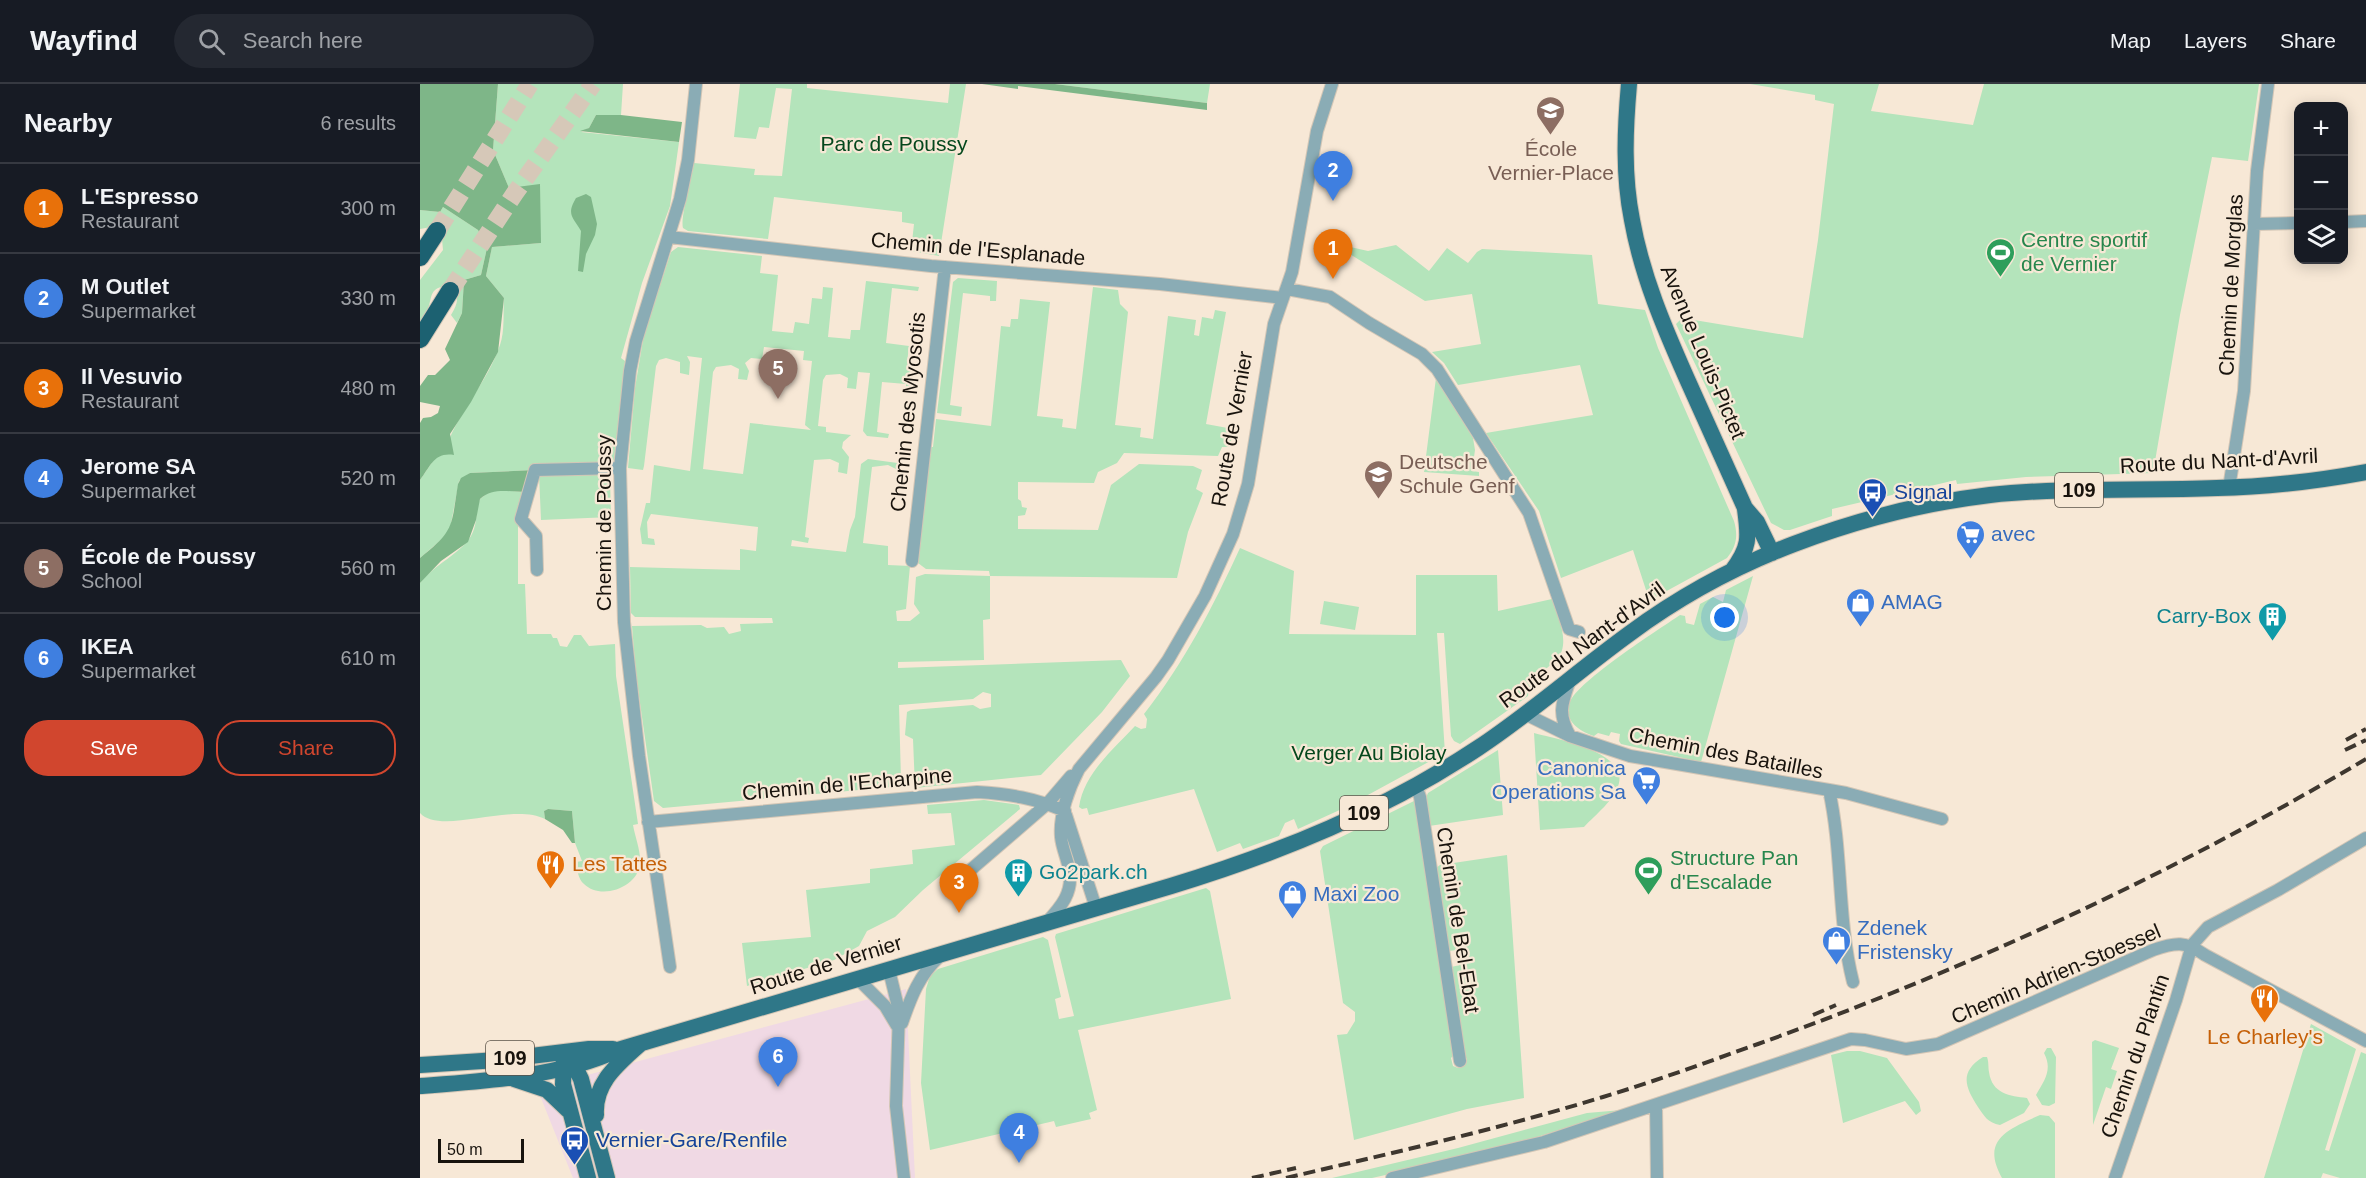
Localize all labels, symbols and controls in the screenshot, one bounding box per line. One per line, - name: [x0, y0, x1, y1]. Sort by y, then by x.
- search box: [174, 14, 594, 68]
- text: Wayfind: [30, 25, 138, 56]
- icon: search: [195, 25, 228, 58]
- text: Search here: [243, 28, 363, 53]
- text: Map: [2110, 29, 2151, 52]
- text: Layers: [2184, 29, 2247, 52]
- text: Share: [2280, 29, 2336, 52]
- school or university icon: École Vernier-Place: [1535, 94, 1567, 136]
- map controls: [2294, 102, 2348, 264]
- button: +: [2294, 102, 2348, 156]
- text: Nearby: [24, 108, 112, 138]
- text: 6 results: [320, 112, 396, 134]
- park label: Parc de Poussy: [820, 132, 968, 155]
- place label: École Vernier-Place: [1488, 137, 1614, 184]
- pin: 2: [1314, 152, 1352, 201]
- button: −: [2294, 156, 2348, 210]
- text: L'Espresso: [81, 184, 199, 209]
- street label: Chemin de Morglas: [2214, 193, 2247, 376]
- text: 1: [38, 197, 49, 219]
- text: 300 m: [340, 197, 396, 219]
- text: Restaurant: [81, 210, 179, 232]
- button: layers: [2294, 210, 2348, 264]
- street label: Chemin de l'Esplanade: [870, 228, 1086, 269]
- place label: Centre sportif de Vernier: [2021, 228, 2147, 275]
- pin: 1: [1314, 230, 1352, 279]
- sports icon: Centre sportif de Vernier: [1984, 236, 2016, 278]
- street label: Avenue Louis-Pictet: [1656, 262, 1751, 442]
- text: M Outlet: [81, 274, 169, 299]
- text: 2: [38, 287, 49, 309]
- text: 330 m: [340, 287, 396, 309]
- text: Supermarket: [81, 300, 196, 322]
- street label: Chemin des Myosotis: [886, 311, 929, 513]
- street label: Route de Vernier: [1206, 349, 1257, 509]
- pin: 5: [758, 350, 798, 399]
- text: Il Vesuvio: [81, 364, 183, 389]
- text: 3: [38, 377, 49, 399]
- text: 480 m: [340, 377, 396, 399]
- text: Restaurant: [81, 390, 179, 412]
- street label: Chemin de Poussy: [592, 434, 615, 611]
- street label: Route du Nant-d'Avril: [2119, 444, 2319, 477]
- place label: Deutsche Schule Genf: [1399, 450, 1515, 497]
- text: Jerome SA: [81, 454, 196, 479]
- school or university icon: Deutsche Schule Genf: [1362, 458, 1394, 500]
- text: 4: [38, 467, 49, 489]
- text: 520 m: [340, 467, 396, 489]
- road number: 109: [2055, 473, 2103, 507]
- bus stop icon: Signal: [1857, 476, 1889, 518]
- text: Supermarket: [81, 480, 196, 502]
- place label: Signal: [1894, 480, 1952, 503]
- supermarket icon: avec: [1954, 518, 1986, 560]
- place label: avec: [1991, 522, 2035, 545]
- text: École de Poussy: [81, 544, 256, 569]
- text: 5: [38, 557, 49, 579]
- text: 560 m: [340, 557, 396, 579]
- text: School: [81, 570, 142, 592]
- street label: Route du Nant-d'Avril: [1495, 577, 1669, 712]
- shop icon: AMAG: [1844, 586, 1876, 628]
- place label: AMAG: [1881, 590, 1943, 613]
- building icon: Carry-Box: [2256, 600, 2288, 642]
- your location: [1710, 603, 1739, 632]
- place label: Carry-Box: [2156, 604, 2251, 627]
- text: IKEA: [81, 634, 134, 659]
- text: 6: [38, 647, 49, 669]
- text: 610 m: [340, 647, 396, 669]
- text: Supermarket: [81, 660, 196, 682]
- button: Save: [24, 720, 204, 776]
- button: Share: [216, 720, 396, 776]
- street label: Chemin des Batailles: [1627, 722, 1825, 783]
- park label: Verger Au Biolay: [1291, 741, 1447, 764]
- place label: Canonica Operations Sa: [1492, 756, 1626, 803]
- street label: Chemin de l'Echarpine: [741, 763, 953, 804]
- supermarket icon: Canonica Operations Sa: [1631, 764, 1663, 806]
- road number: 109: [1340, 796, 1388, 830]
- street label: Chemin de Bel-Ebat: [1432, 825, 1485, 1015]
- place label: Structure Pan d'Escalade: [1670, 846, 1798, 893]
- restaurant icon: Les Tattes: [535, 848, 567, 890]
- place label: Les Tattes: [572, 852, 667, 875]
- sports icon: Structure Pan d'Escalade: [1633, 854, 1665, 896]
- building icon: Go2park.ch: [1002, 856, 1034, 898]
- place label: Go2park.ch: [1039, 860, 1148, 883]
- pin: 3: [940, 864, 978, 913]
- shop icon: Maxi Zoo: [1276, 878, 1308, 920]
- place label: Maxi Zoo: [1313, 882, 1399, 905]
- place label: Zdenek Fristensky: [1857, 916, 1953, 963]
- street label: Chemin Adrien-Stoessel: [1948, 919, 2164, 1028]
- shop icon: Zdenek Fristensky: [1820, 924, 1852, 966]
- street label: Route de Vernier: [747, 930, 905, 999]
- street label: Chemin du Plantin: [2096, 971, 2173, 1141]
- restaurant icon: Le Charley's: [2249, 982, 2281, 1024]
- place label: Le Charley's: [2207, 1025, 2323, 1048]
- pin: 6: [758, 1038, 798, 1087]
- road number: 109: [486, 1041, 534, 1075]
- pin: 4: [1000, 1114, 1038, 1163]
- bus stop icon: Vernier-Gare/Renfile: [559, 1124, 591, 1166]
- place label: Vernier-Gare/Renfile: [596, 1128, 787, 1151]
- scale bar: [438, 1136, 524, 1164]
- text: 50 m: [447, 1141, 483, 1158]

